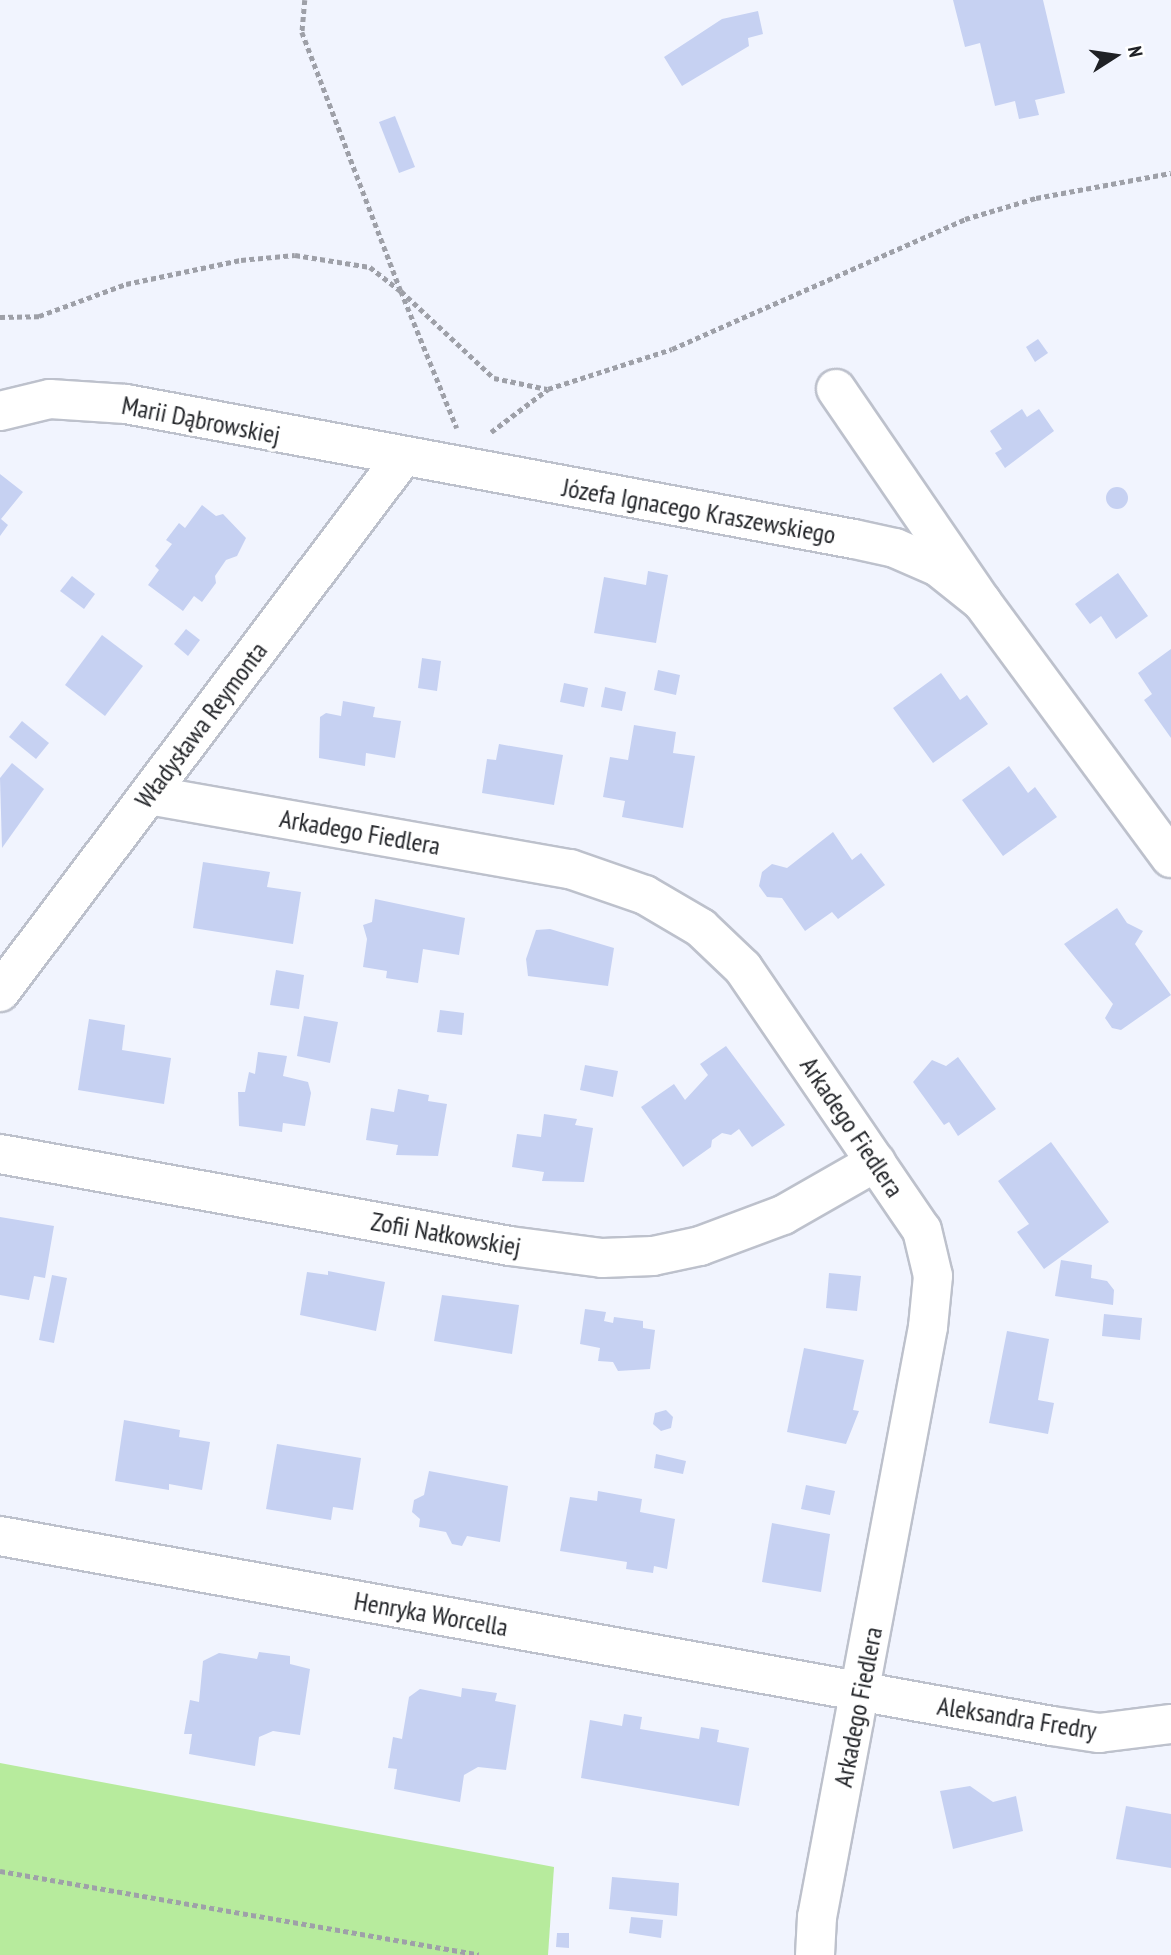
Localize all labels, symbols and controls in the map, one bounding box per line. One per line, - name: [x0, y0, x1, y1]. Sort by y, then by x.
- north arrow: [1080, 21, 1150, 91]
- text: N: [1123, 44, 1148, 59]
- street label: Marii Dąbrowskiej: [119, 389, 283, 451]
- street label: Józefa Ignacego Kraszewskiego: [560, 472, 838, 550]
- street label: Władysława Reymonta: [128, 636, 274, 814]
- street label: Arkadego Fiedlera: [277, 803, 443, 861]
- street label: Arkadego Fiedlera: [794, 1051, 910, 1203]
- street label: Zofii Nałkowskiej: [369, 1205, 523, 1263]
- street label: Henryka Worcella: [352, 1585, 510, 1643]
- street label: Arkadego Fiedlera: [827, 1624, 889, 1790]
- street label: Aleksandra Fredry: [935, 1690, 1099, 1746]

